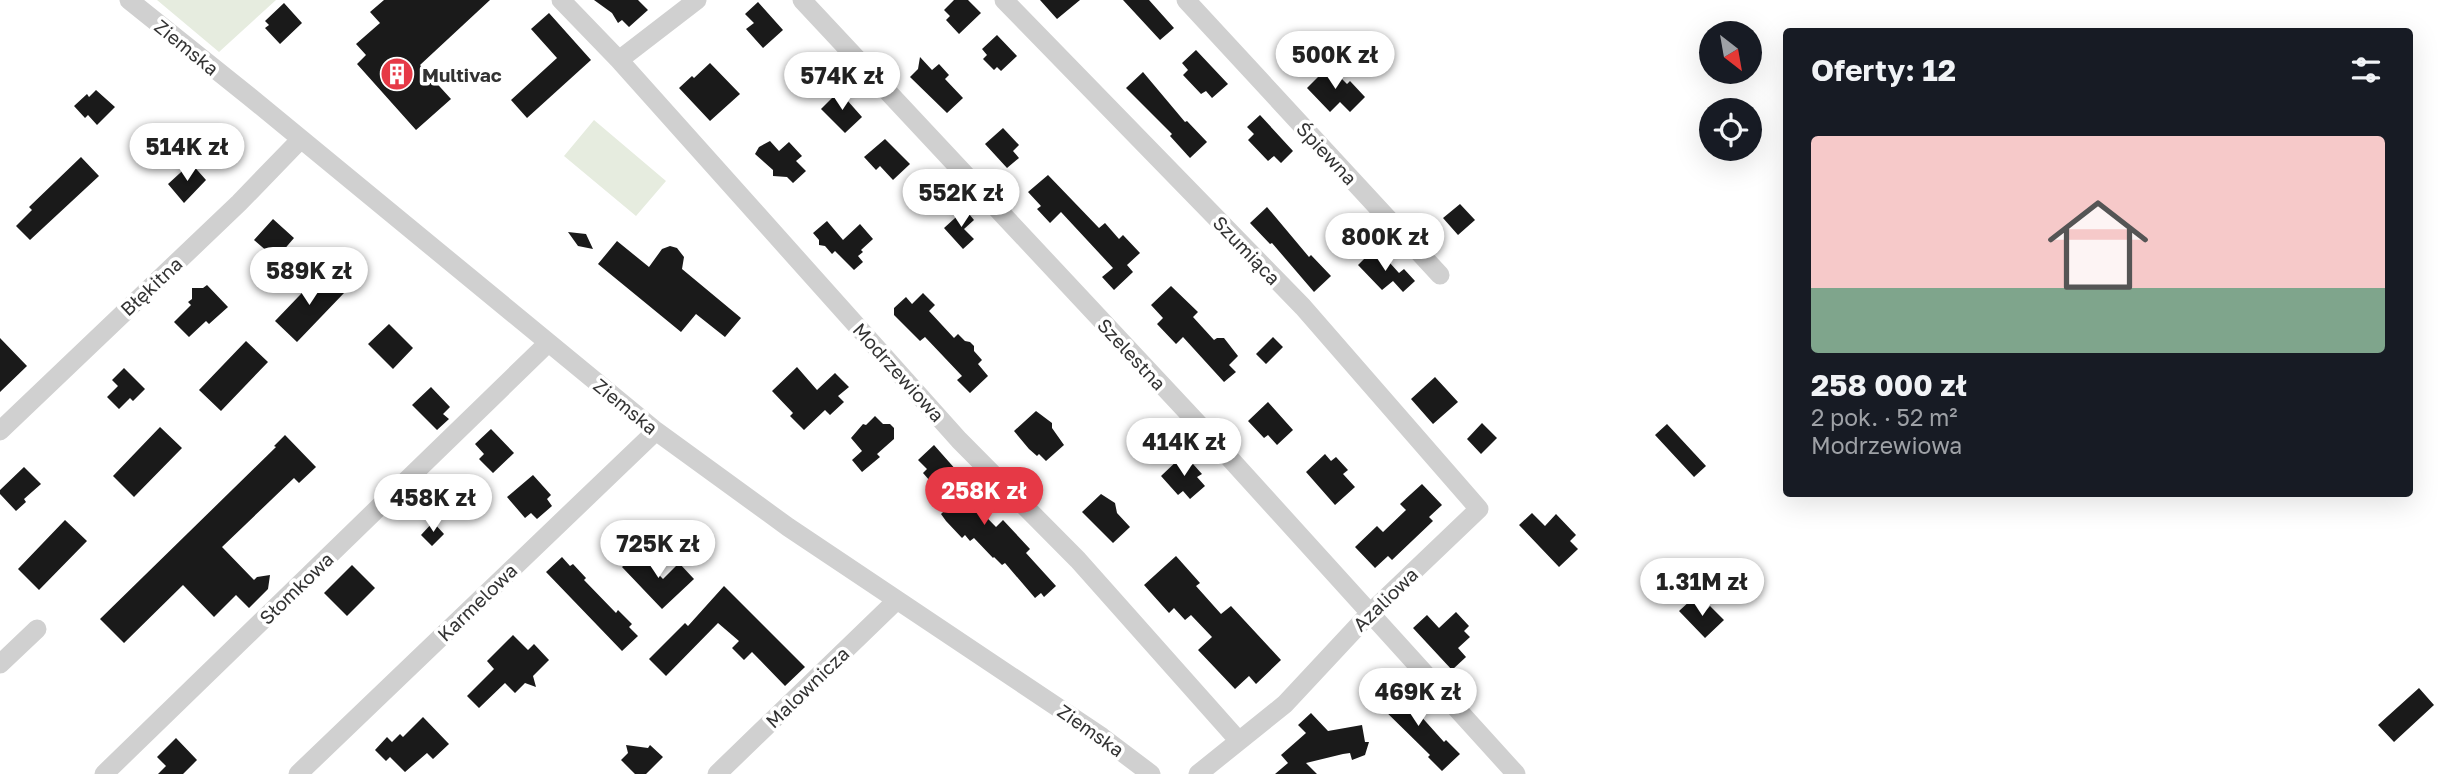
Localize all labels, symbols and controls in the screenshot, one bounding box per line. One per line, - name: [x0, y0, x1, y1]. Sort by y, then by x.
- street label: Ziemska: [150, 14, 224, 80]
- north arrow: [1699, 21, 1762, 84]
- map controls: [1699, 21, 1762, 161]
- pin: 500K zł: [1270, 32, 1400, 91]
- text: 500K zł: [1292, 40, 1378, 68]
- icon: filters: [2347, 51, 2385, 89]
- pin: 574K zł: [777, 52, 907, 112]
- text: Oferty: 12: [1811, 52, 1956, 88]
- building icon: Multivac: [378, 55, 416, 93]
- text: 574K zł: [800, 61, 884, 89]
- place label: Multivac: [422, 63, 502, 86]
- button: locate: [1699, 98, 1762, 161]
- street label: Śpiewna: [1292, 117, 1362, 189]
- pin: 514K zł: [122, 124, 252, 183]
- text: 514K zł: [145, 132, 229, 160]
- pin: 552K zł: [896, 170, 1026, 229]
- text: 552K zł: [919, 178, 1003, 206]
- icon: home: [2035, 182, 2161, 308]
- street label: Szumiąca: [1209, 211, 1285, 289]
- pin: 800K zł: [1320, 214, 1450, 273]
- text: 800K zł: [1341, 222, 1429, 250]
- pin: 589K zł: [244, 247, 374, 307]
- street label: Błękitna: [115, 252, 187, 320]
- text: 589K zł: [266, 256, 352, 284]
- street label: Szelestna: [1093, 313, 1171, 395]
- street label: Modrzewiowa: [849, 318, 949, 426]
- text: 258 000 zł: [1811, 367, 1967, 403]
- street label: Ziemska: [589, 373, 663, 439]
- text: 2 pok. · 52 m²: [1811, 403, 1958, 431]
- pin: 414K zł: [1119, 419, 1249, 478]
- text: 414K zł: [1142, 427, 1226, 455]
- text: Modrzewiowa: [1811, 431, 1962, 459]
- pin: 258K zł: [919, 468, 1049, 527]
- pin: 458K zł: [368, 475, 498, 534]
- text: 258K zł: [941, 476, 1027, 504]
- text: 458K zł: [390, 483, 476, 511]
- pin: 725K zł: [593, 520, 723, 580]
- text: 725K zł: [616, 529, 700, 557]
- street label: Słomkowa: [254, 547, 338, 629]
- street label: Karmelowa: [432, 558, 522, 646]
- pin: 1.31M zł: [1630, 558, 1774, 618]
- street label: Azaliowa: [1348, 562, 1422, 636]
- text: 1.31M zł: [1656, 567, 1748, 595]
- street label: Malownicza: [760, 642, 854, 732]
- pin: 469K zł: [1353, 668, 1483, 728]
- text: 469K zł: [1375, 677, 1461, 705]
- street label: Ziemska: [1053, 699, 1129, 761]

